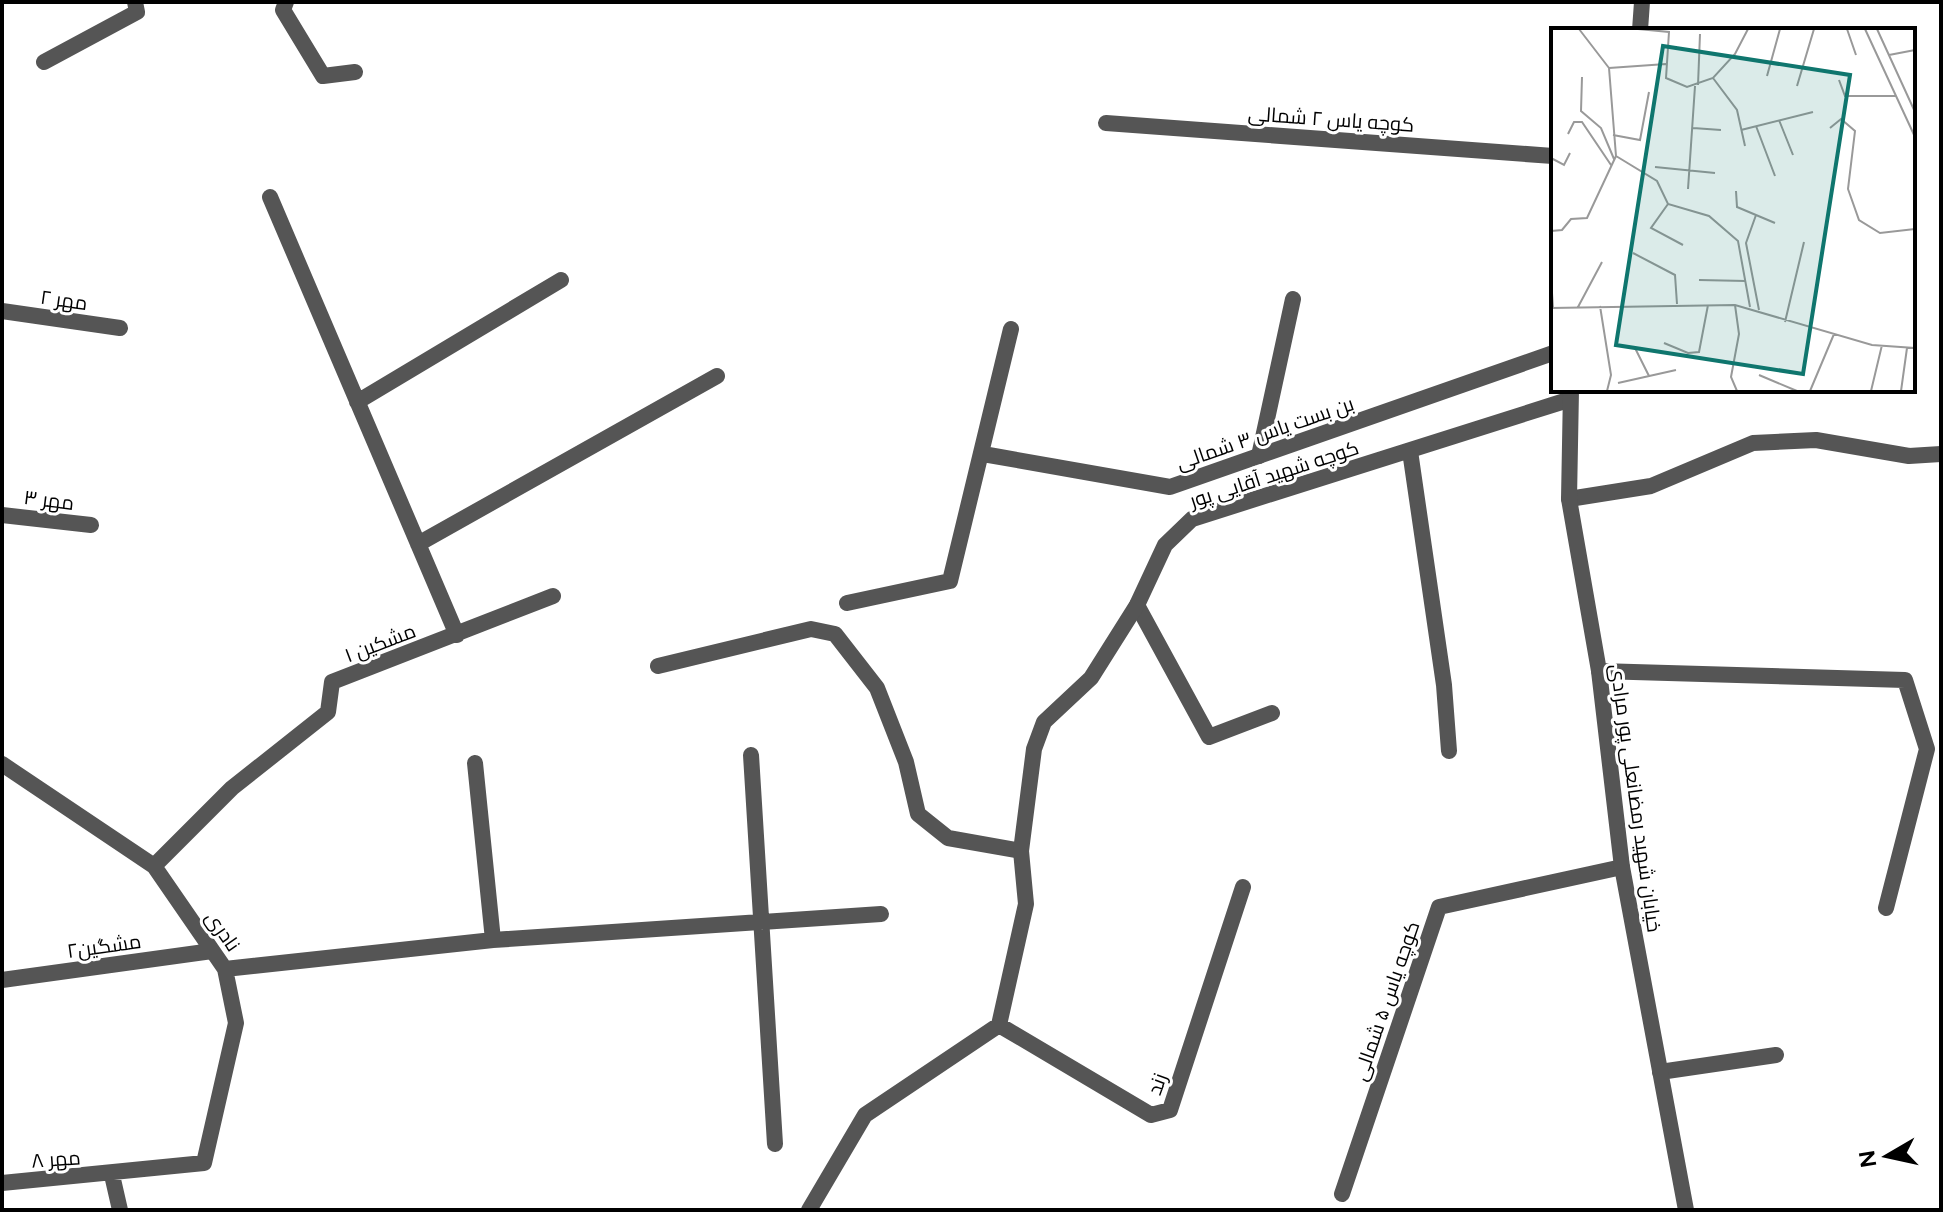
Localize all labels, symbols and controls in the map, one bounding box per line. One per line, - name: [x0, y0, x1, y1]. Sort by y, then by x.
- inset map: [1551, 28, 1915, 392]
- street label: کوچه یاس ۲ شمالی: [1247, 101, 1415, 138]
- street label: مهر ۲: [39, 285, 89, 316]
- street label: بن بست یاس ۳ شمالی: [1173, 391, 1357, 476]
- street label: کوچه شهید آقایی پور: [1185, 435, 1362, 514]
- street label: مهر ۳: [22, 485, 76, 516]
- street label: مشکین ۱: [341, 619, 419, 668]
- street label: خیابان شهید رمضانعلی پور مرادی: [1604, 662, 1667, 934]
- street label: نادری: [200, 906, 245, 957]
- street label: کوچه یاس ۵ شمالی: [1347, 918, 1425, 1084]
- street label: مشگین۲: [65, 929, 143, 964]
- street label: زند: [1142, 1070, 1172, 1098]
- north arrow: [1847, 1116, 1927, 1196]
- street label: مهر ۸: [30, 1145, 82, 1174]
- text: N: [1853, 1149, 1882, 1170]

